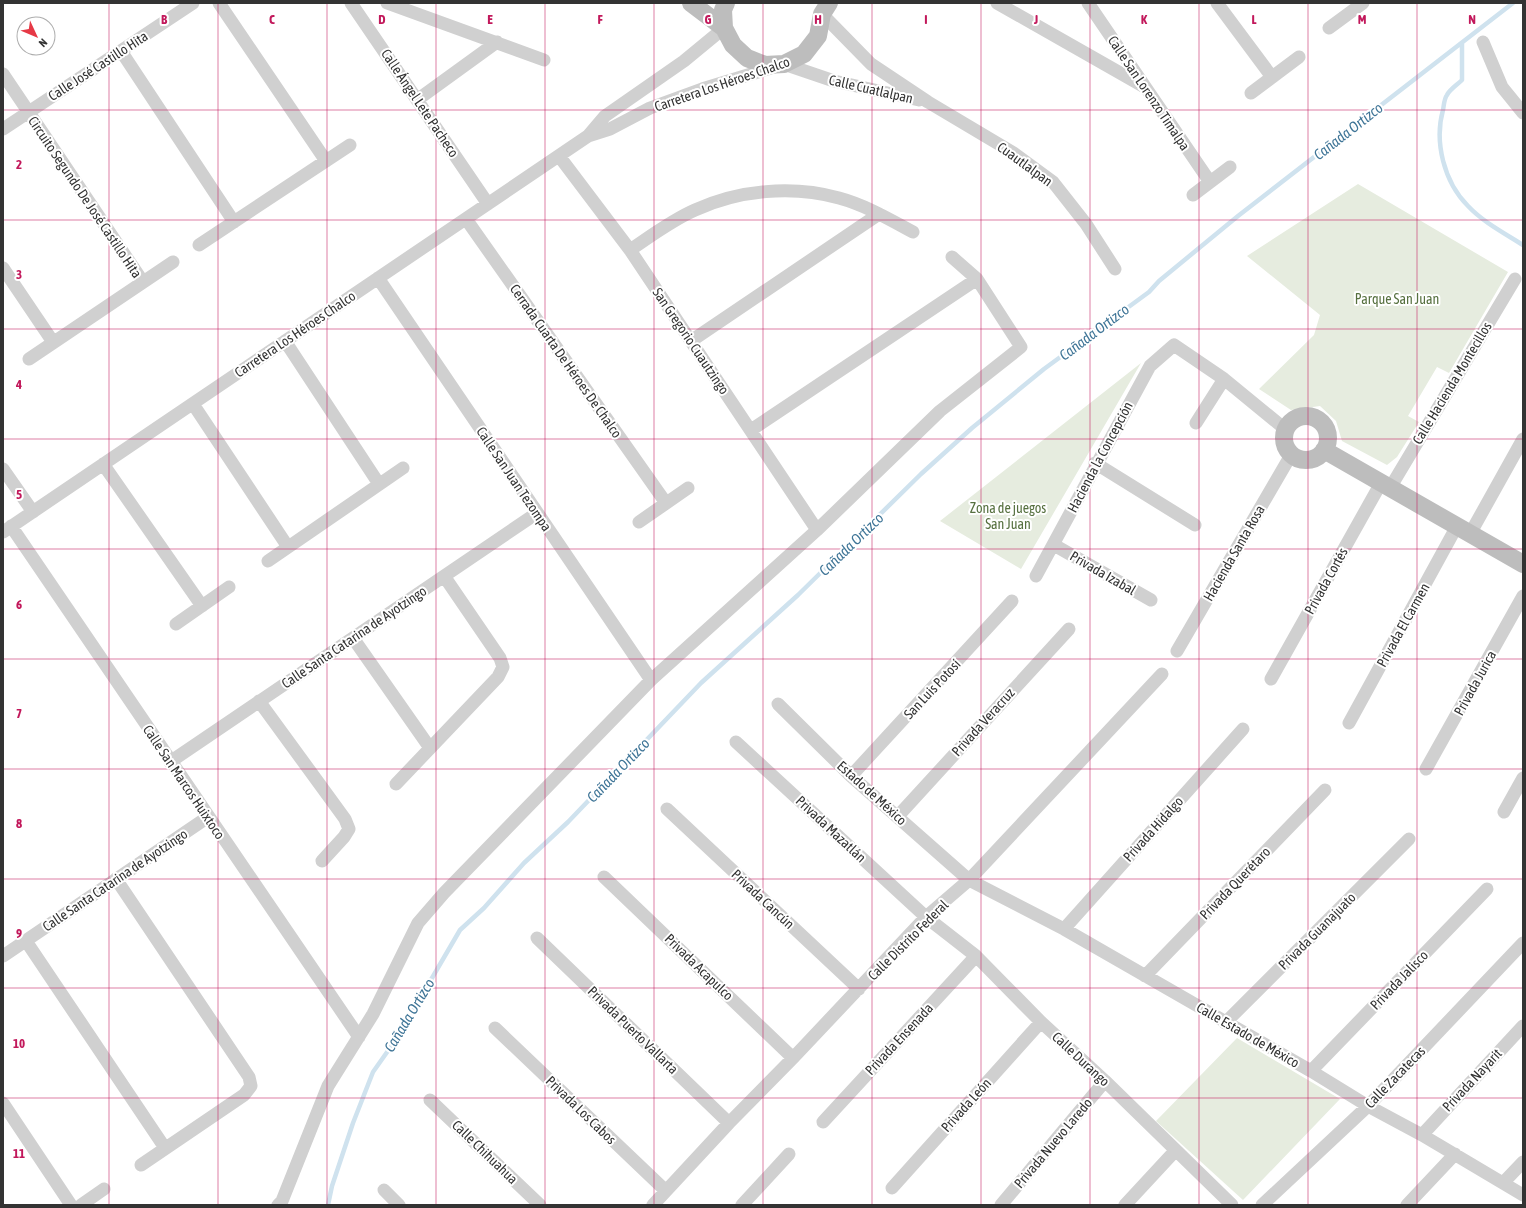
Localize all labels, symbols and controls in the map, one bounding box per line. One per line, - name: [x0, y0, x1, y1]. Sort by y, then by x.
- text: B: [161, 12, 168, 27]
- text: C: [269, 12, 275, 27]
- text: D: [378, 12, 386, 27]
- text: E: [487, 12, 493, 27]
- text: F: [597, 12, 603, 27]
- text: G: [705, 12, 712, 27]
- text: H: [814, 12, 822, 27]
- text: I: [924, 12, 928, 27]
- text: J: [1033, 12, 1038, 27]
- text: K: [1141, 12, 1148, 27]
- text: L: [1251, 12, 1257, 27]
- text: M: [1358, 12, 1367, 27]
- text: N: [1468, 12, 1476, 27]
- north arrow: [16, 16, 56, 56]
- street label: Calle José Castillo Hita: [45, 28, 151, 104]
- street label: Calle San Lorenzo Timalpa: [1105, 33, 1193, 153]
- text: N: [37, 36, 50, 49]
- street label: Calle Ángel Lete Pacheco: [378, 46, 462, 160]
- street label: Carretera Los Héroes Chalco: [652, 53, 792, 115]
- street label: Calle Cuatlalpan: [827, 72, 915, 106]
- water label: Cañada Ortizco: [1310, 99, 1386, 163]
- street label: Circuito Segundo De José Castillo Hita: [25, 113, 145, 281]
- street label: Cuautlalpan: [994, 139, 1056, 189]
- text: 2: [16, 157, 22, 172]
- text: 3: [16, 267, 22, 282]
- street label: Cerrada Cuarta De Héroes De Chalco: [507, 281, 625, 441]
- street label: San Gregorio Cuautzingo: [649, 285, 733, 397]
- street label: Carretera Los Héroes Chalco: [232, 288, 358, 380]
- park label: Parque San Juan: [1355, 291, 1439, 307]
- water label: Cañada Ortizco: [1056, 300, 1132, 364]
- street label: Calle Hacienda Montecillos: [1409, 319, 1495, 447]
- text: 4: [15, 377, 22, 392]
- street label: Hacienda la Concepción: [1064, 399, 1136, 515]
- street label: Calle San Juan Tezompa: [473, 424, 555, 534]
- text: 5: [16, 487, 22, 502]
- park label: Zona de juegos San Juan: [970, 500, 1046, 532]
- street label: Hacienda Santa Rosa: [1200, 502, 1268, 604]
- water label: Cañada Ortizco: [815, 509, 887, 579]
- street label: Privada Cortés: [1301, 545, 1351, 617]
- street label: Privada Izabal: [1067, 548, 1139, 598]
- street label: Privada El Carmen: [1373, 580, 1433, 670]
- street label: Calle Santa Catarina de Ayotzingo: [279, 582, 429, 692]
- text: 6: [16, 597, 22, 612]
- street label: Privada Jurica: [1451, 648, 1499, 718]
- street label: San Luis Potosí: [900, 656, 964, 722]
- street label: Privada Veracruz: [948, 685, 1018, 759]
- text: 7: [16, 706, 22, 721]
- street label: Calle San Marcos Huixtoco: [140, 722, 228, 842]
- water label: Cañada Ortizco: [583, 734, 653, 806]
- street label: Estado de México: [834, 758, 910, 828]
- street label: Privada Mazatlán: [793, 792, 869, 866]
- street label: Privada Hidalgo: [1120, 793, 1186, 865]
- text: 8: [16, 816, 22, 831]
- street label: Calle Santa Catarina de Ayotzingo: [40, 825, 190, 935]
- street label: Privada Querétaro: [1196, 843, 1274, 923]
- street label: Privada Cancún: [728, 866, 798, 932]
- street label: Privada Guanajuato: [1275, 889, 1359, 973]
- street label: Calle Distrito Federal: [865, 896, 952, 983]
- text: 9: [16, 926, 22, 941]
- street label: Privada Acapulco: [662, 930, 736, 1004]
- street label: Privada Jalisco: [1367, 947, 1431, 1013]
- water label: Cañada Ortizco: [380, 975, 438, 1055]
- street label: Privada Puerto Vallarta: [585, 983, 681, 1077]
- street label: Calle Estado de México: [1194, 999, 1302, 1071]
- street label: Privada Ensenada: [862, 1000, 936, 1078]
- street label: Calle Durango: [1049, 1028, 1113, 1090]
- text: 10: [13, 1036, 25, 1051]
- street label: Calle Zacatecas: [1362, 1043, 1428, 1111]
- street label: Privada Nayarit: [1439, 1045, 1505, 1115]
- street label: Privada Los Cabos: [543, 1073, 619, 1147]
- street label: Privada León: [938, 1075, 994, 1135]
- street label: Privada Nuevo Laredo: [1011, 1095, 1095, 1191]
- street label: Calle Chihuahua: [449, 1117, 521, 1187]
- text: 11: [13, 1146, 25, 1161]

